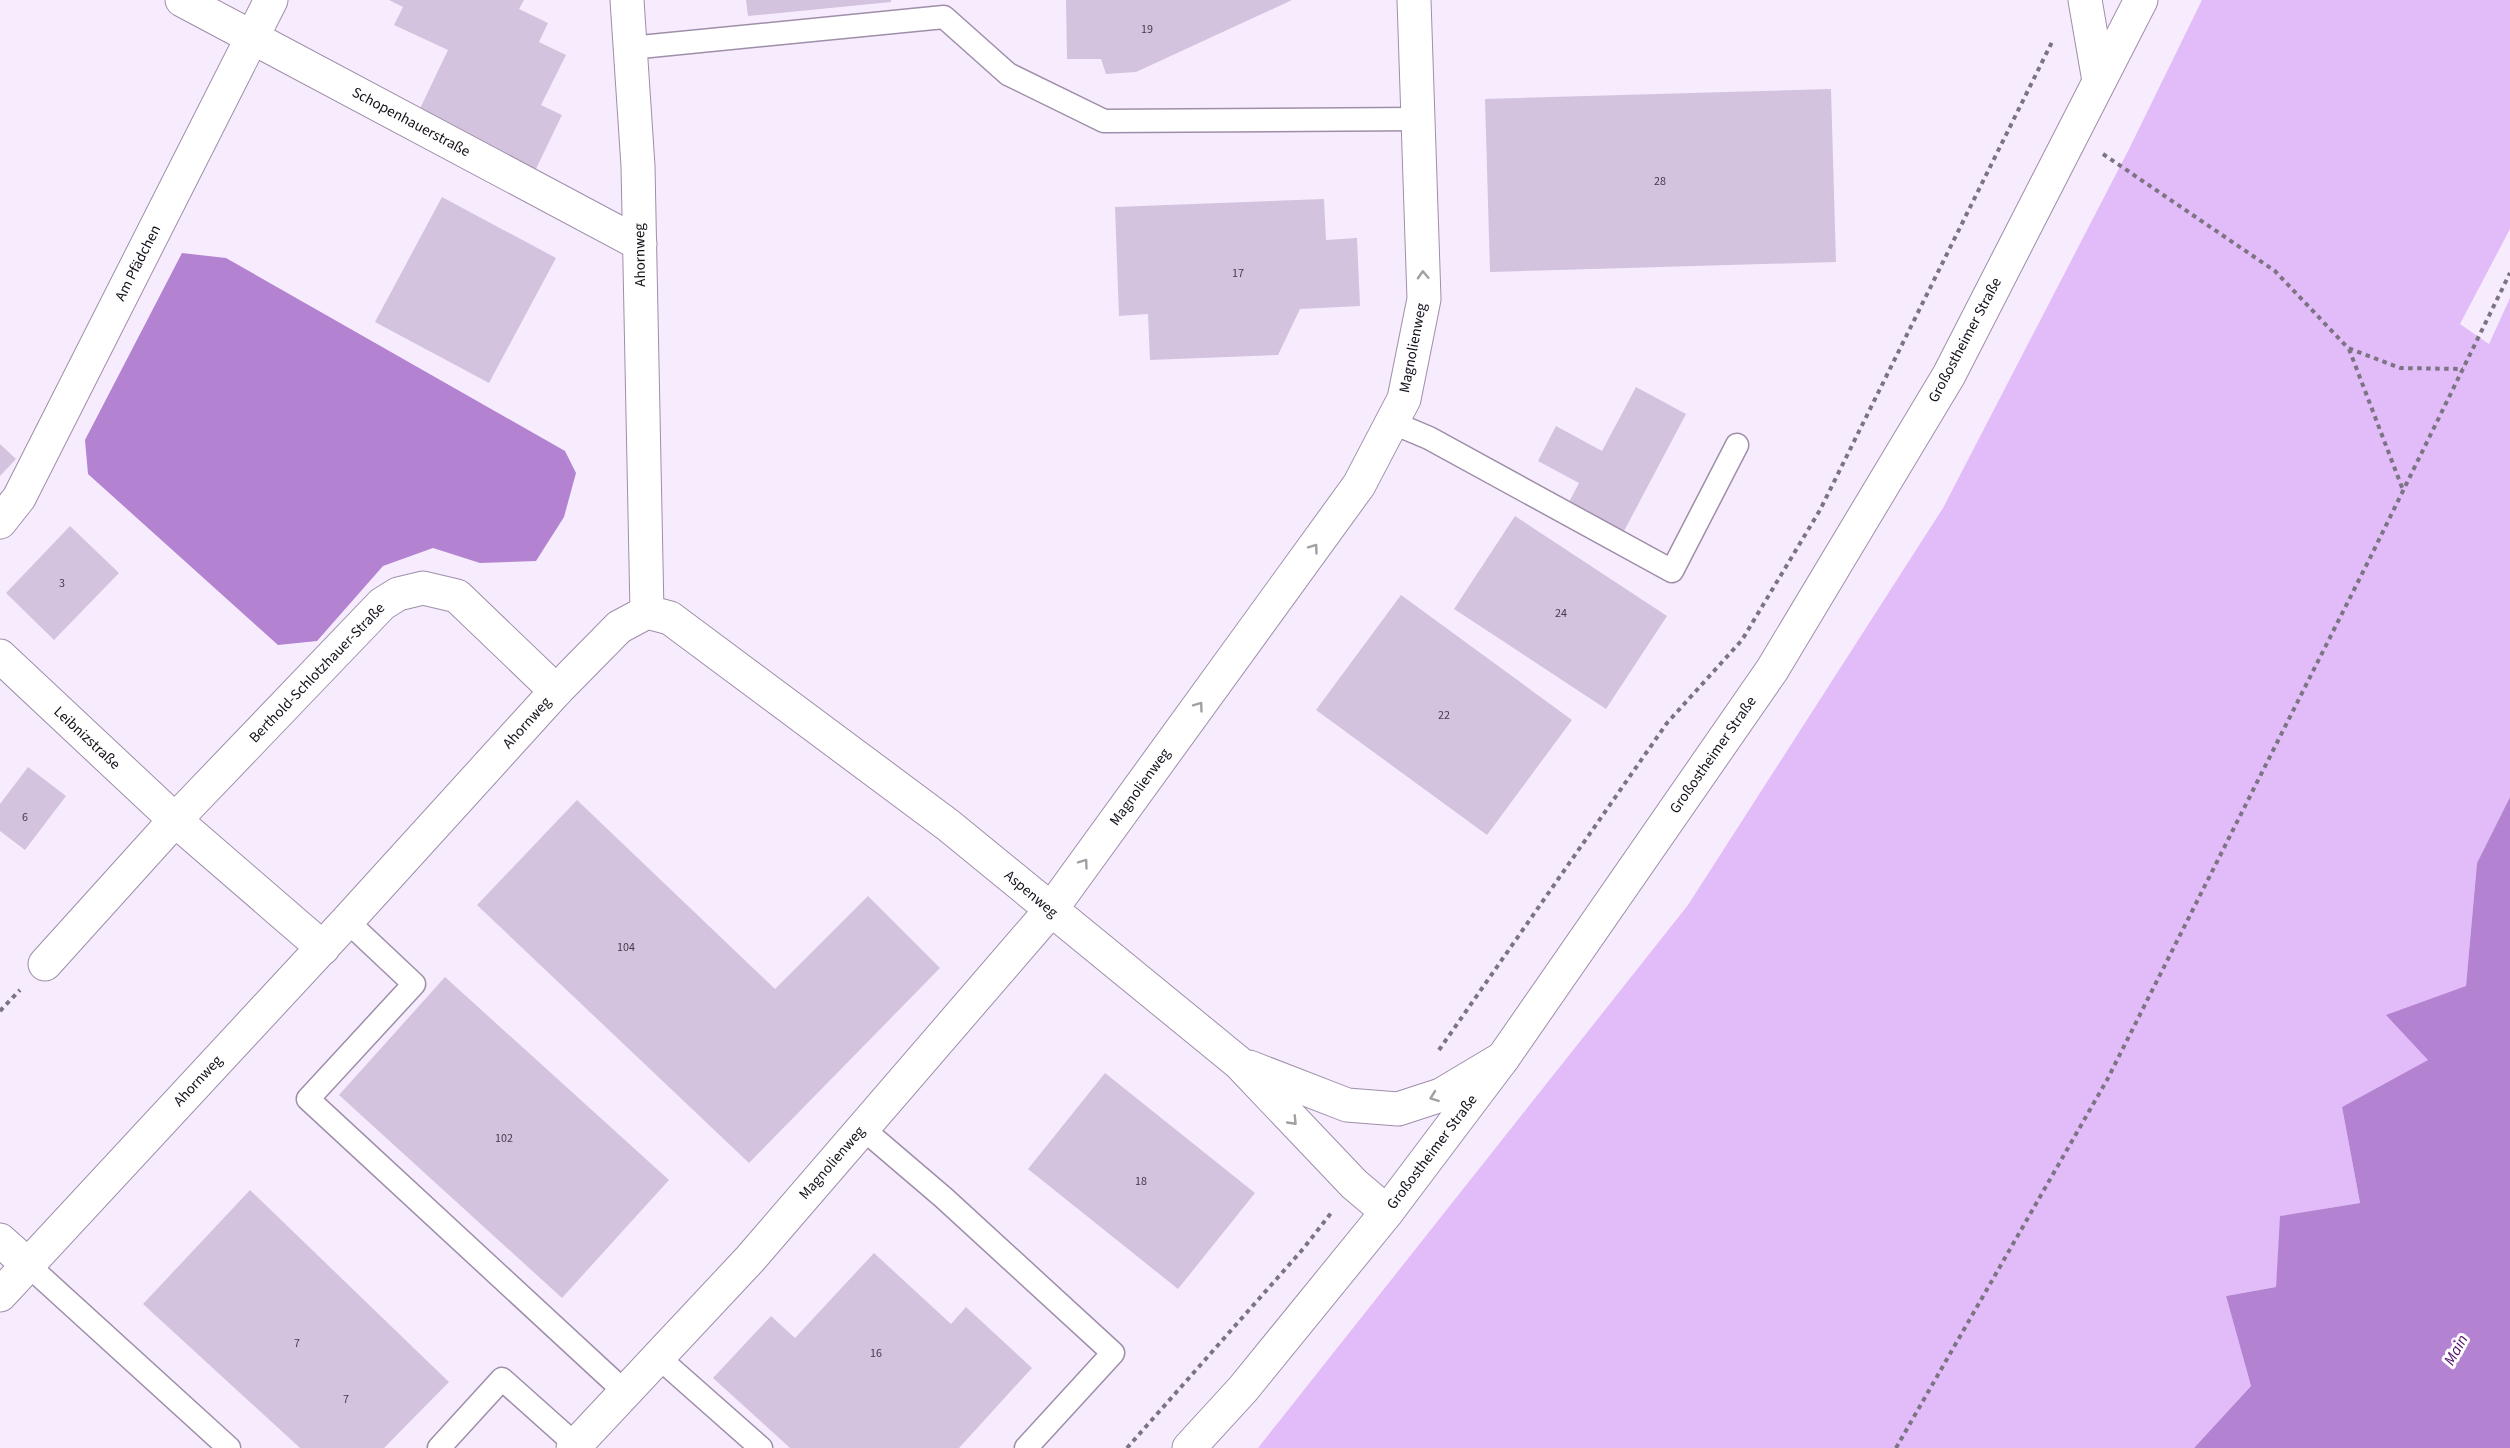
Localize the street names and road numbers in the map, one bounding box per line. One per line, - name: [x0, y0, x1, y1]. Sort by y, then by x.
- street label: Schopenhauerstraße: [348, 82, 474, 162]
- street label: Am Pfädchen: [110, 221, 166, 305]
- street label: Ahornweg: [629, 223, 651, 287]
- street label: Großostheimer Straße: [1923, 274, 2007, 406]
- street label: Magnolienweg: [1394, 301, 1432, 395]
- street label: Berthold-Schlotzhauer-Straße: [244, 598, 390, 748]
- street label: Ahornweg: [498, 692, 556, 754]
- street label: Großostheimer Straße: [1665, 692, 1761, 818]
- street label: Leibnizstraße: [49, 702, 125, 774]
- street label: Magnolienweg: [1105, 744, 1176, 830]
- street label: Aspenweg: [1000, 865, 1063, 923]
- street label: Ahornweg: [169, 1050, 228, 1111]
- street label: Großostheimer Straße: [1382, 1090, 1482, 1214]
- street label: Magnolienweg: [794, 1121, 870, 1204]

